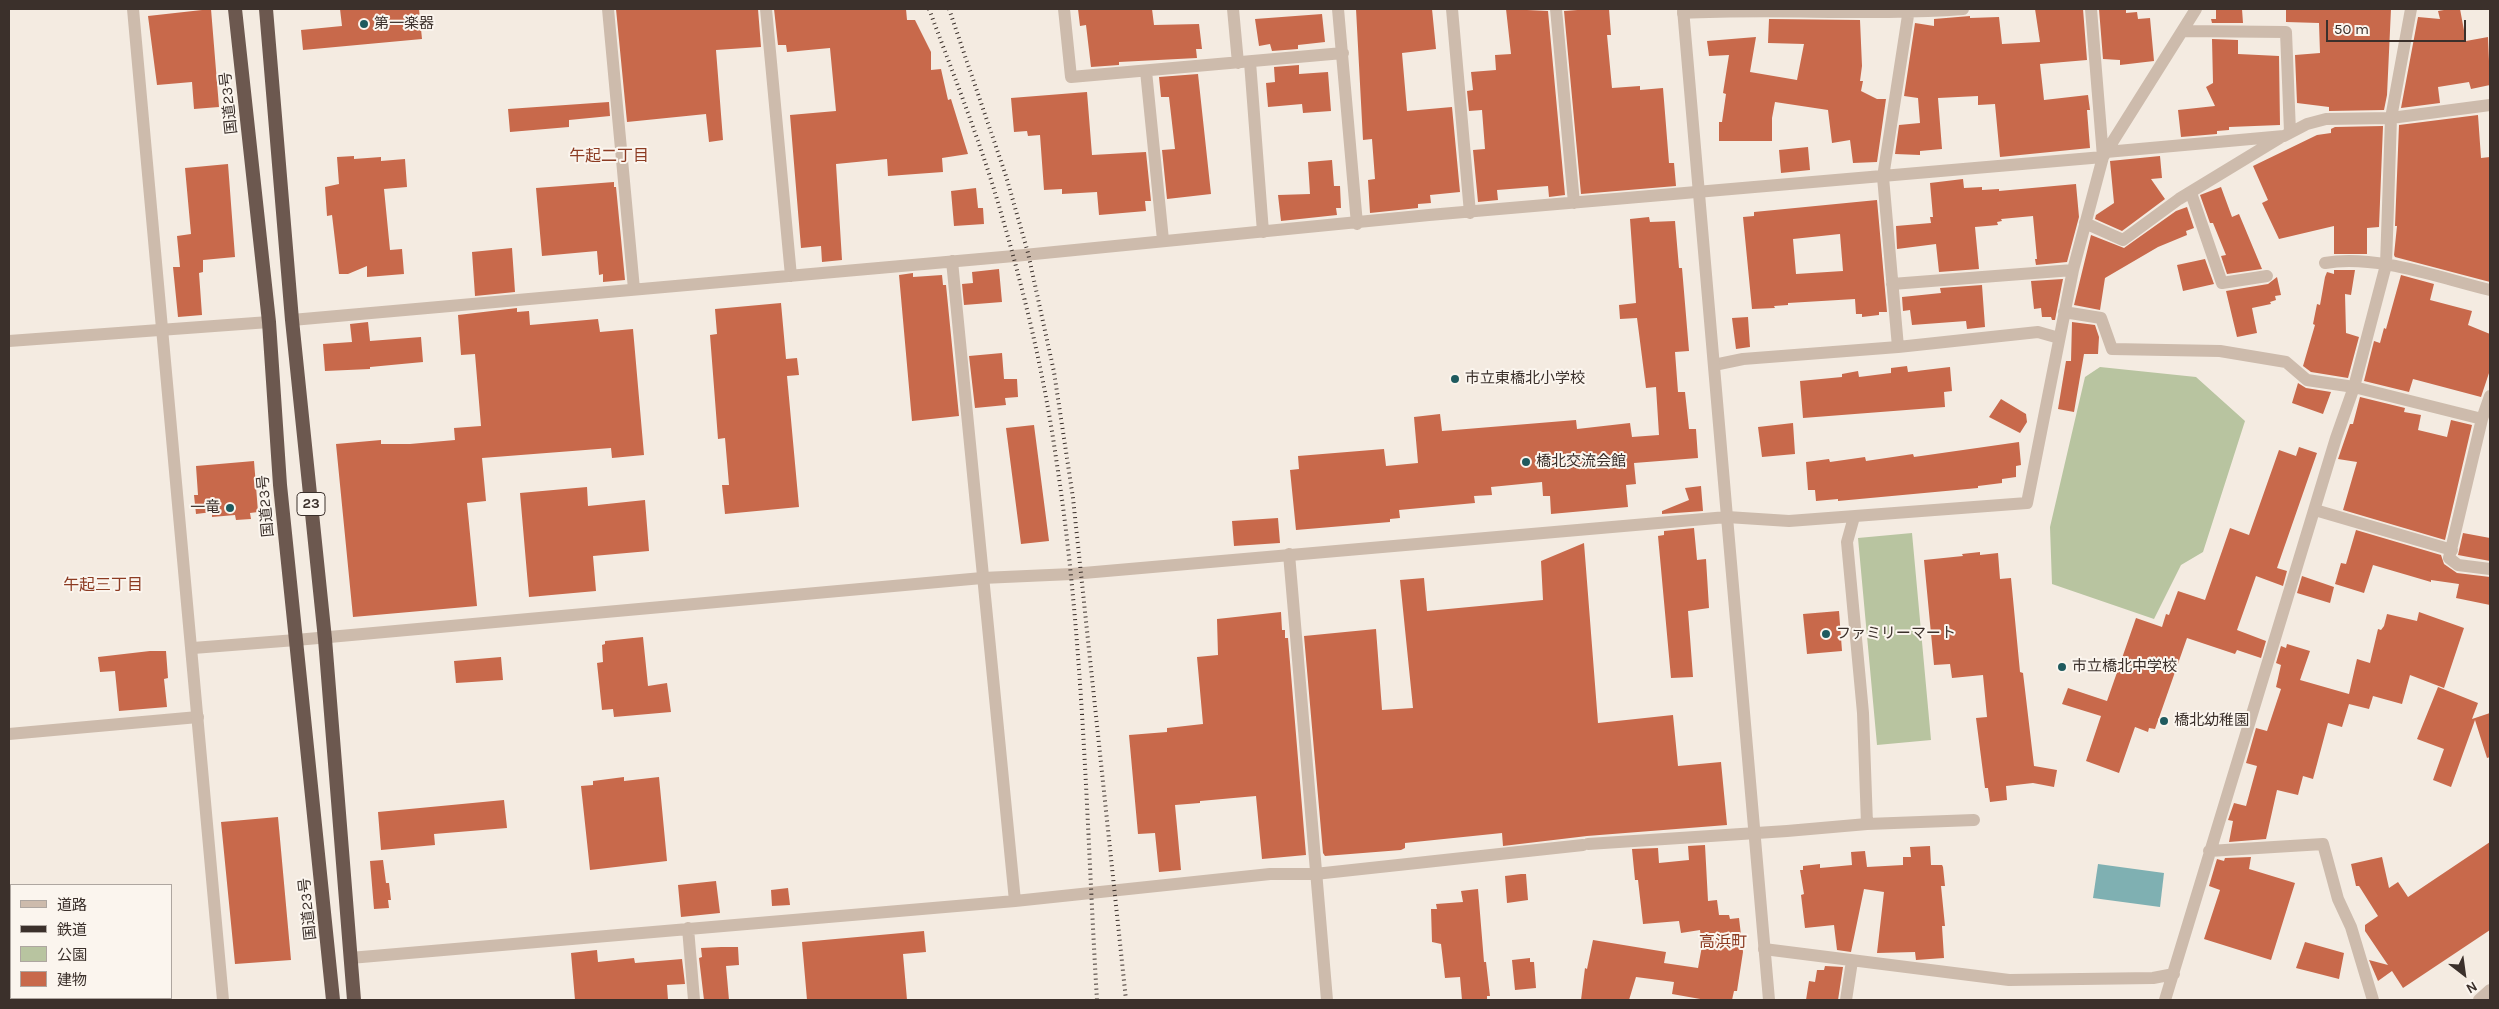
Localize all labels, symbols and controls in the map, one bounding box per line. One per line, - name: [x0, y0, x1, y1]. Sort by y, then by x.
- scale bar: [2329, 10, 2469, 42]
- place label: 第一楽器: [374, 15, 434, 33]
- marker: 第一楽器: [358, 18, 370, 30]
- text: 50 m: [2334, 20, 2369, 38]
- street label: 国道23号: [217, 71, 241, 135]
- district label: 午起二丁目: [569, 146, 649, 166]
- place label: 市立東橋北小学校: [1465, 370, 1585, 388]
- marker: 市立東橋北小学校: [1449, 373, 1461, 385]
- place label: 橋北交流会館: [1536, 453, 1626, 471]
- marker: 橋北交流会館: [1520, 456, 1532, 468]
- street label: 国道23号: [254, 474, 278, 538]
- road number: 23: [297, 492, 325, 516]
- place label: 一竜: [190, 499, 220, 517]
- marker: 一竜: [224, 502, 236, 514]
- district label: 午起三丁目: [63, 575, 143, 595]
- place label: ファミリーマート: [1836, 625, 1956, 643]
- marker: ファミリーマート: [1820, 628, 1832, 640]
- place label: 市立橋北中学校: [2072, 658, 2177, 676]
- marker: 市立橋北中学校: [2056, 661, 2068, 673]
- place label: 橋北幼稚園: [2174, 712, 2249, 730]
- marker: 橋北幼稚園: [2158, 715, 2170, 727]
- street label: 国道23号: [296, 877, 320, 941]
- legend: [10, 884, 172, 999]
- text: 道路: [57, 896, 87, 914]
- text: 鉄道: [57, 921, 87, 939]
- district label: 高浜町: [1699, 932, 1747, 952]
- text: 公園: [57, 946, 87, 964]
- north arrow: [2439, 949, 2489, 999]
- text: 建物: [57, 971, 87, 989]
- text: N: [2463, 978, 2480, 997]

